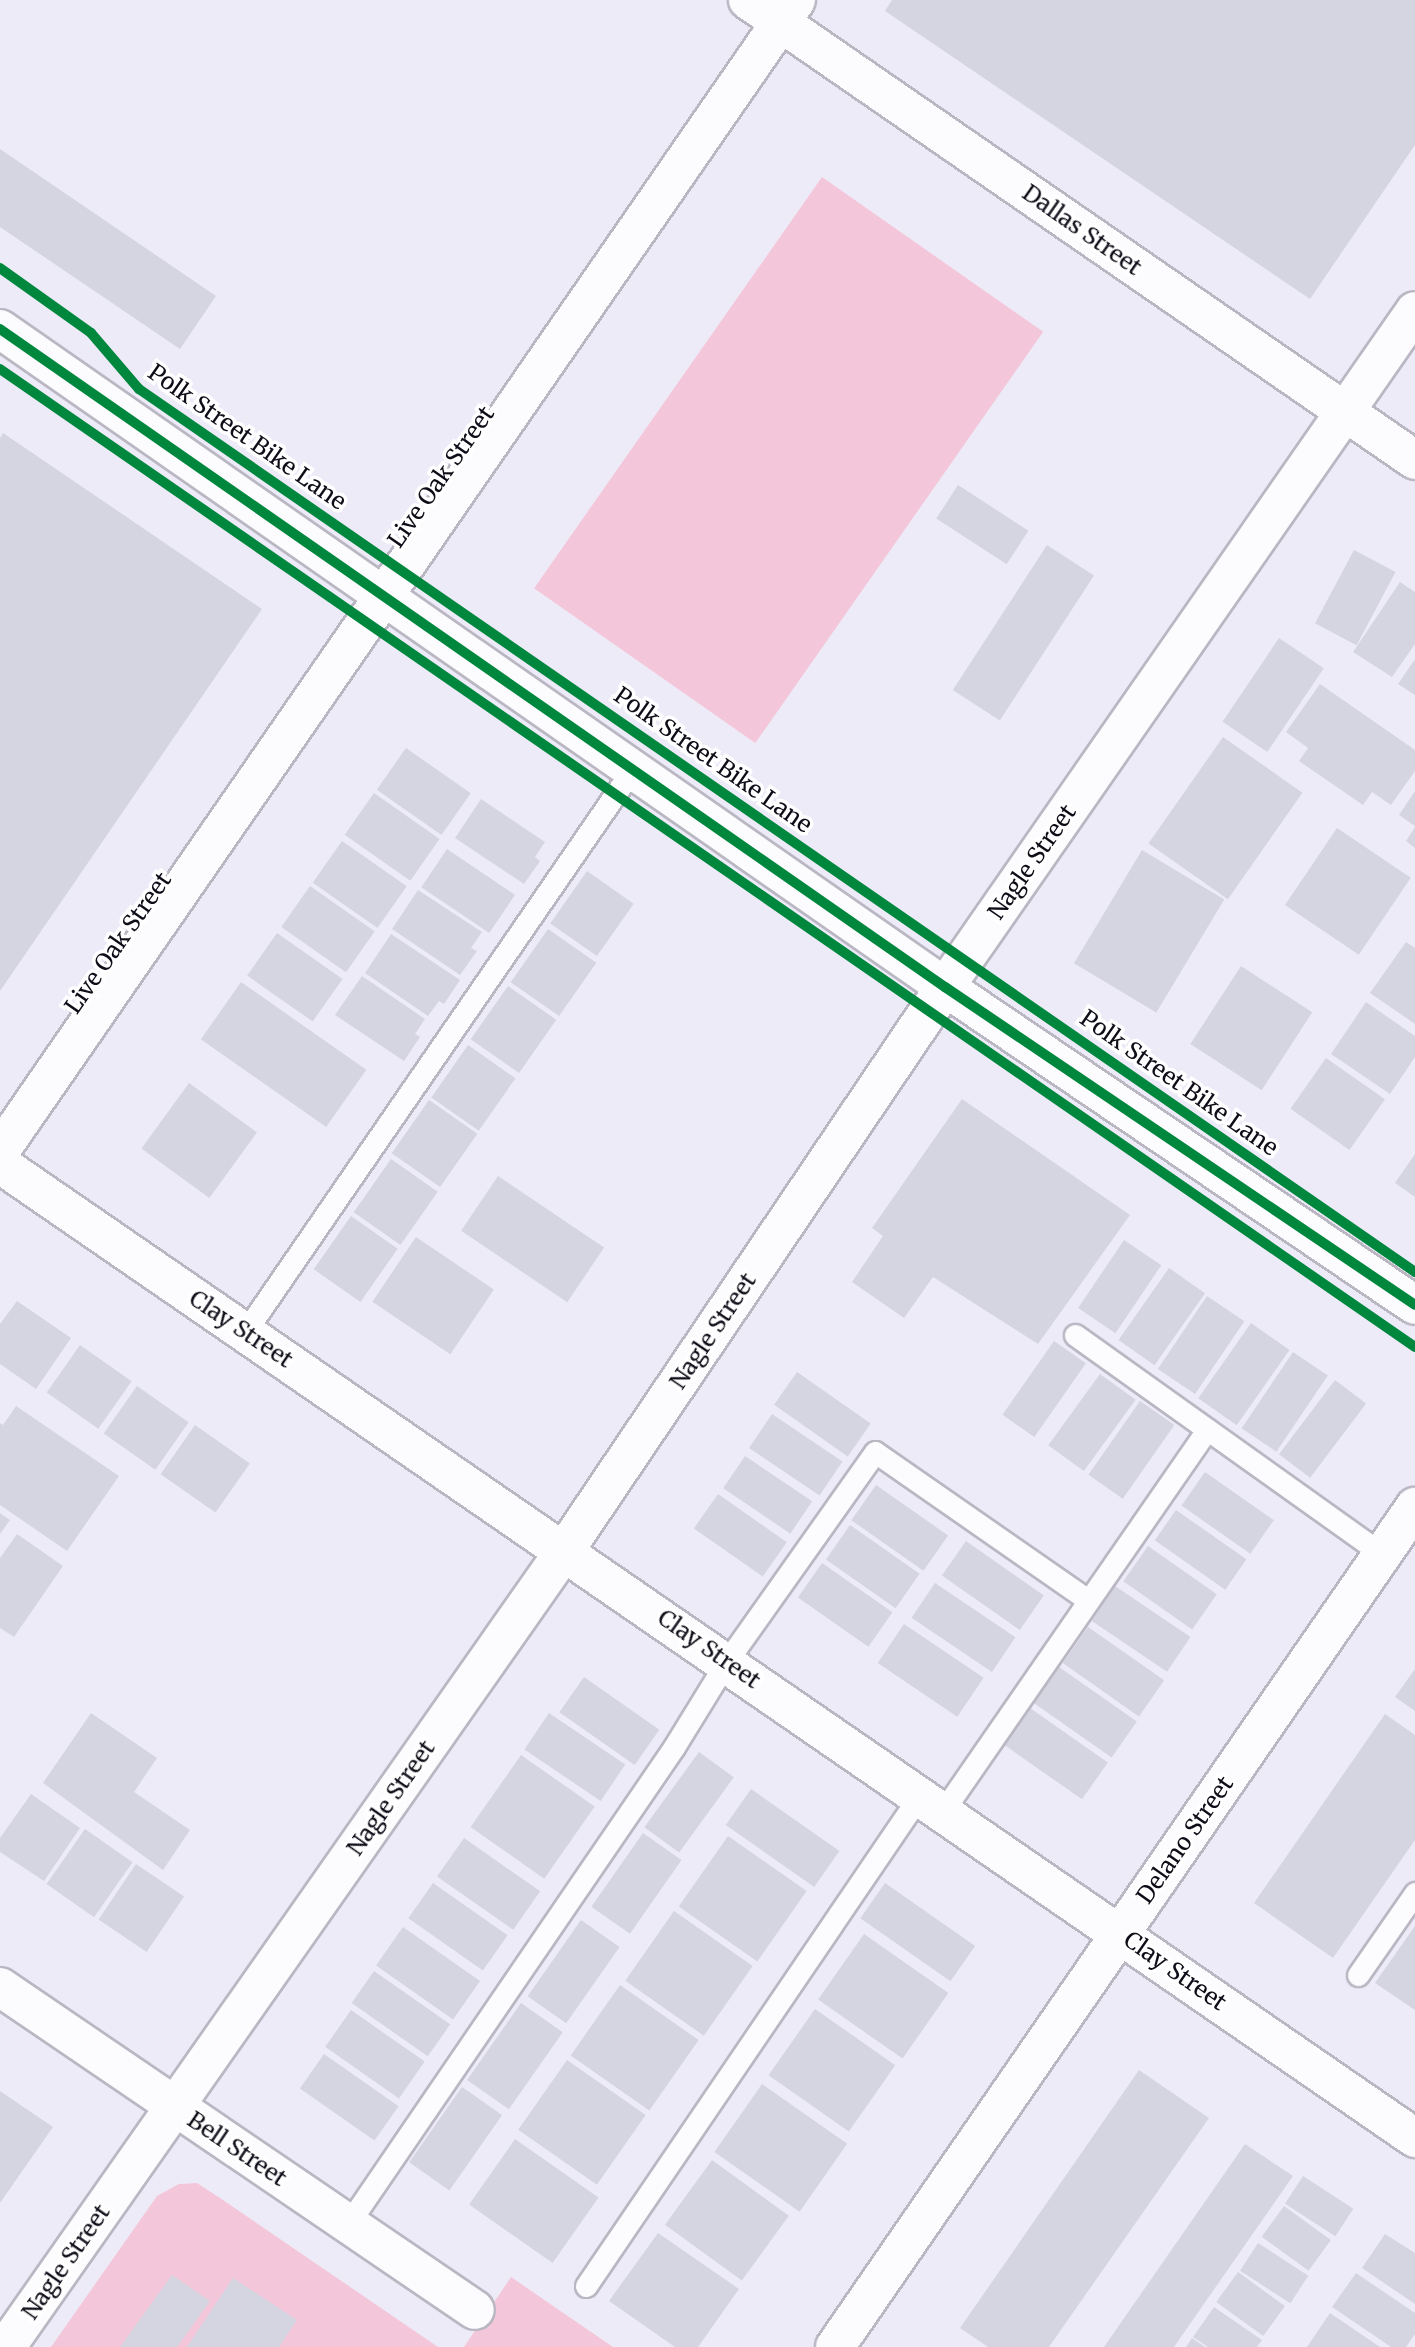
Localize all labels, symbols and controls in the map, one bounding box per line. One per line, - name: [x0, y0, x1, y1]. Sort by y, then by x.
- street label: Dallas Street: [1017, 179, 1147, 281]
- street label: Polk Street Bike Lane: [143, 358, 351, 516]
- street label: Live Oak Street: [382, 401, 500, 553]
- street label: Polk Street Bike Lane: [609, 681, 817, 839]
- street label: Nagle Street: [982, 799, 1082, 925]
- street label: Live Oak Street: [59, 867, 177, 1019]
- street label: Polk Street Bike Lane: [1075, 1004, 1283, 1162]
- street label: Nagle Street: [664, 1268, 762, 1394]
- street label: Clay Street: [184, 1284, 298, 1374]
- street label: Clay Street: [652, 1604, 766, 1694]
- street label: Nagle Street: [341, 1735, 441, 1861]
- street label: Delano Street: [1131, 1771, 1239, 1909]
- street label: Clay Street: [1118, 1926, 1232, 2016]
- street label: Bell Street: [182, 2106, 292, 2192]
- street label: Nagle Street: [16, 2199, 116, 2325]

